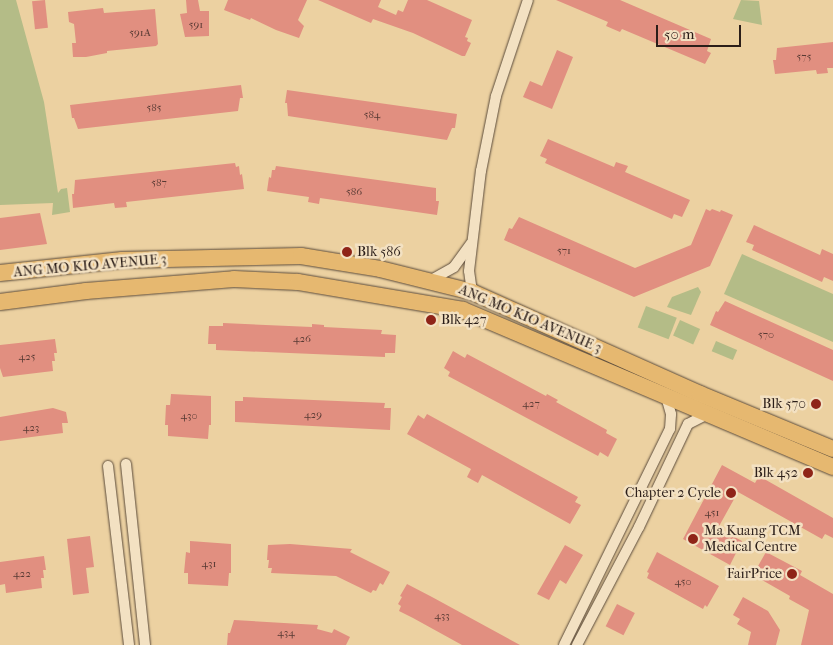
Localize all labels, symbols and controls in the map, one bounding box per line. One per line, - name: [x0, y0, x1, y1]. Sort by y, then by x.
- scale bar: [658, 15, 743, 47]
- house number: 591: [189, 18, 203, 32]
- text: 50 m: [664, 25, 694, 43]
- house number: 591A: [129, 26, 151, 40]
- house number: 575: [797, 50, 811, 64]
- house number: 585: [146, 101, 162, 115]
- house number: 584: [364, 108, 380, 122]
- house number: 587: [151, 176, 167, 190]
- house number: 586: [346, 185, 362, 199]
- place label: Blk 586: [357, 244, 401, 260]
- house number: 571: [557, 244, 571, 258]
- marker: Blk 586: [341, 246, 353, 258]
- street label: ANG MO KIO AVENUE 3: [13, 251, 167, 281]
- street label: ANG MO KIO AVENUE 3: [456, 281, 604, 357]
- place label: Blk 427: [441, 312, 486, 328]
- marker: Blk 427: [425, 314, 437, 326]
- house number: 570: [758, 328, 774, 342]
- house number: 426: [293, 332, 311, 346]
- house number: 425: [19, 350, 35, 364]
- place label: Blk 570: [762, 396, 806, 412]
- house number: 427: [522, 397, 540, 411]
- marker: Blk 570: [810, 398, 822, 410]
- house number: 429: [304, 408, 322, 422]
- house number: 430: [180, 409, 198, 423]
- house number: 423: [23, 421, 39, 435]
- place label: Blk 452: [754, 465, 798, 481]
- marker: Blk 452: [802, 467, 814, 479]
- place label: Chapter 2 Cycle: [625, 485, 721, 501]
- marker: Chapter 2 Cycle: [725, 487, 737, 499]
- house number: 451: [705, 506, 719, 520]
- place label: Ma Kuang TCM Medical Centre: [704, 523, 801, 556]
- marker: Ma Kuang TCM Medical Centre: [686, 532, 700, 546]
- house number: 431: [202, 557, 216, 571]
- place label: FairPrice: [727, 566, 782, 582]
- house number: 422: [13, 567, 31, 581]
- marker: FairPrice: [786, 568, 798, 580]
- house number: 450: [675, 575, 691, 589]
- house number: 433: [434, 609, 450, 623]
- house number: 434: [277, 626, 295, 640]

